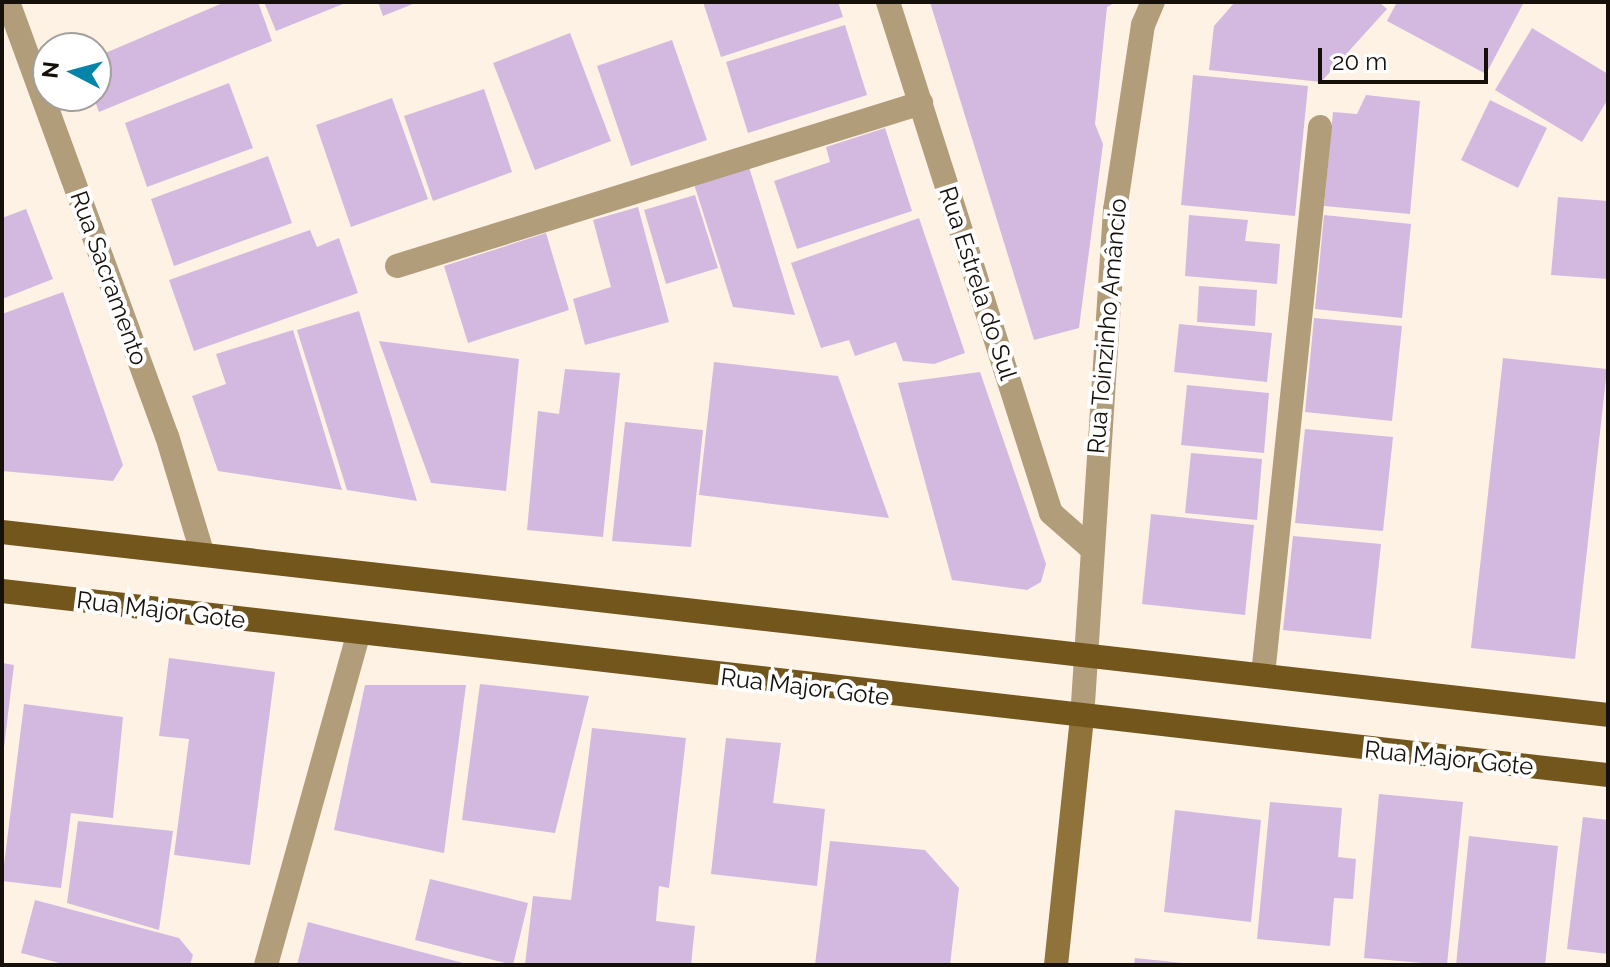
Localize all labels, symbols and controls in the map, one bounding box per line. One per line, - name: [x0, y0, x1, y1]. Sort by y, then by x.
- north arrow: [32, 32, 112, 112]
- scale bar: [1322, 32, 1492, 82]
- text: 20 m: [1332, 47, 1387, 76]
- text: N: [36, 60, 64, 79]
- street label: Rua Estrela do Sul: [933, 183, 1023, 383]
- street label: Rua Sacramento: [64, 187, 154, 369]
- street label: Rua Toinzinho Amâncio: [1081, 196, 1133, 456]
- street label: Rua Major Gote: [75, 585, 247, 635]
- street label: Rua Major Gote: [719, 662, 891, 712]
- street label: Rua Major Gote: [1363, 735, 1535, 781]

